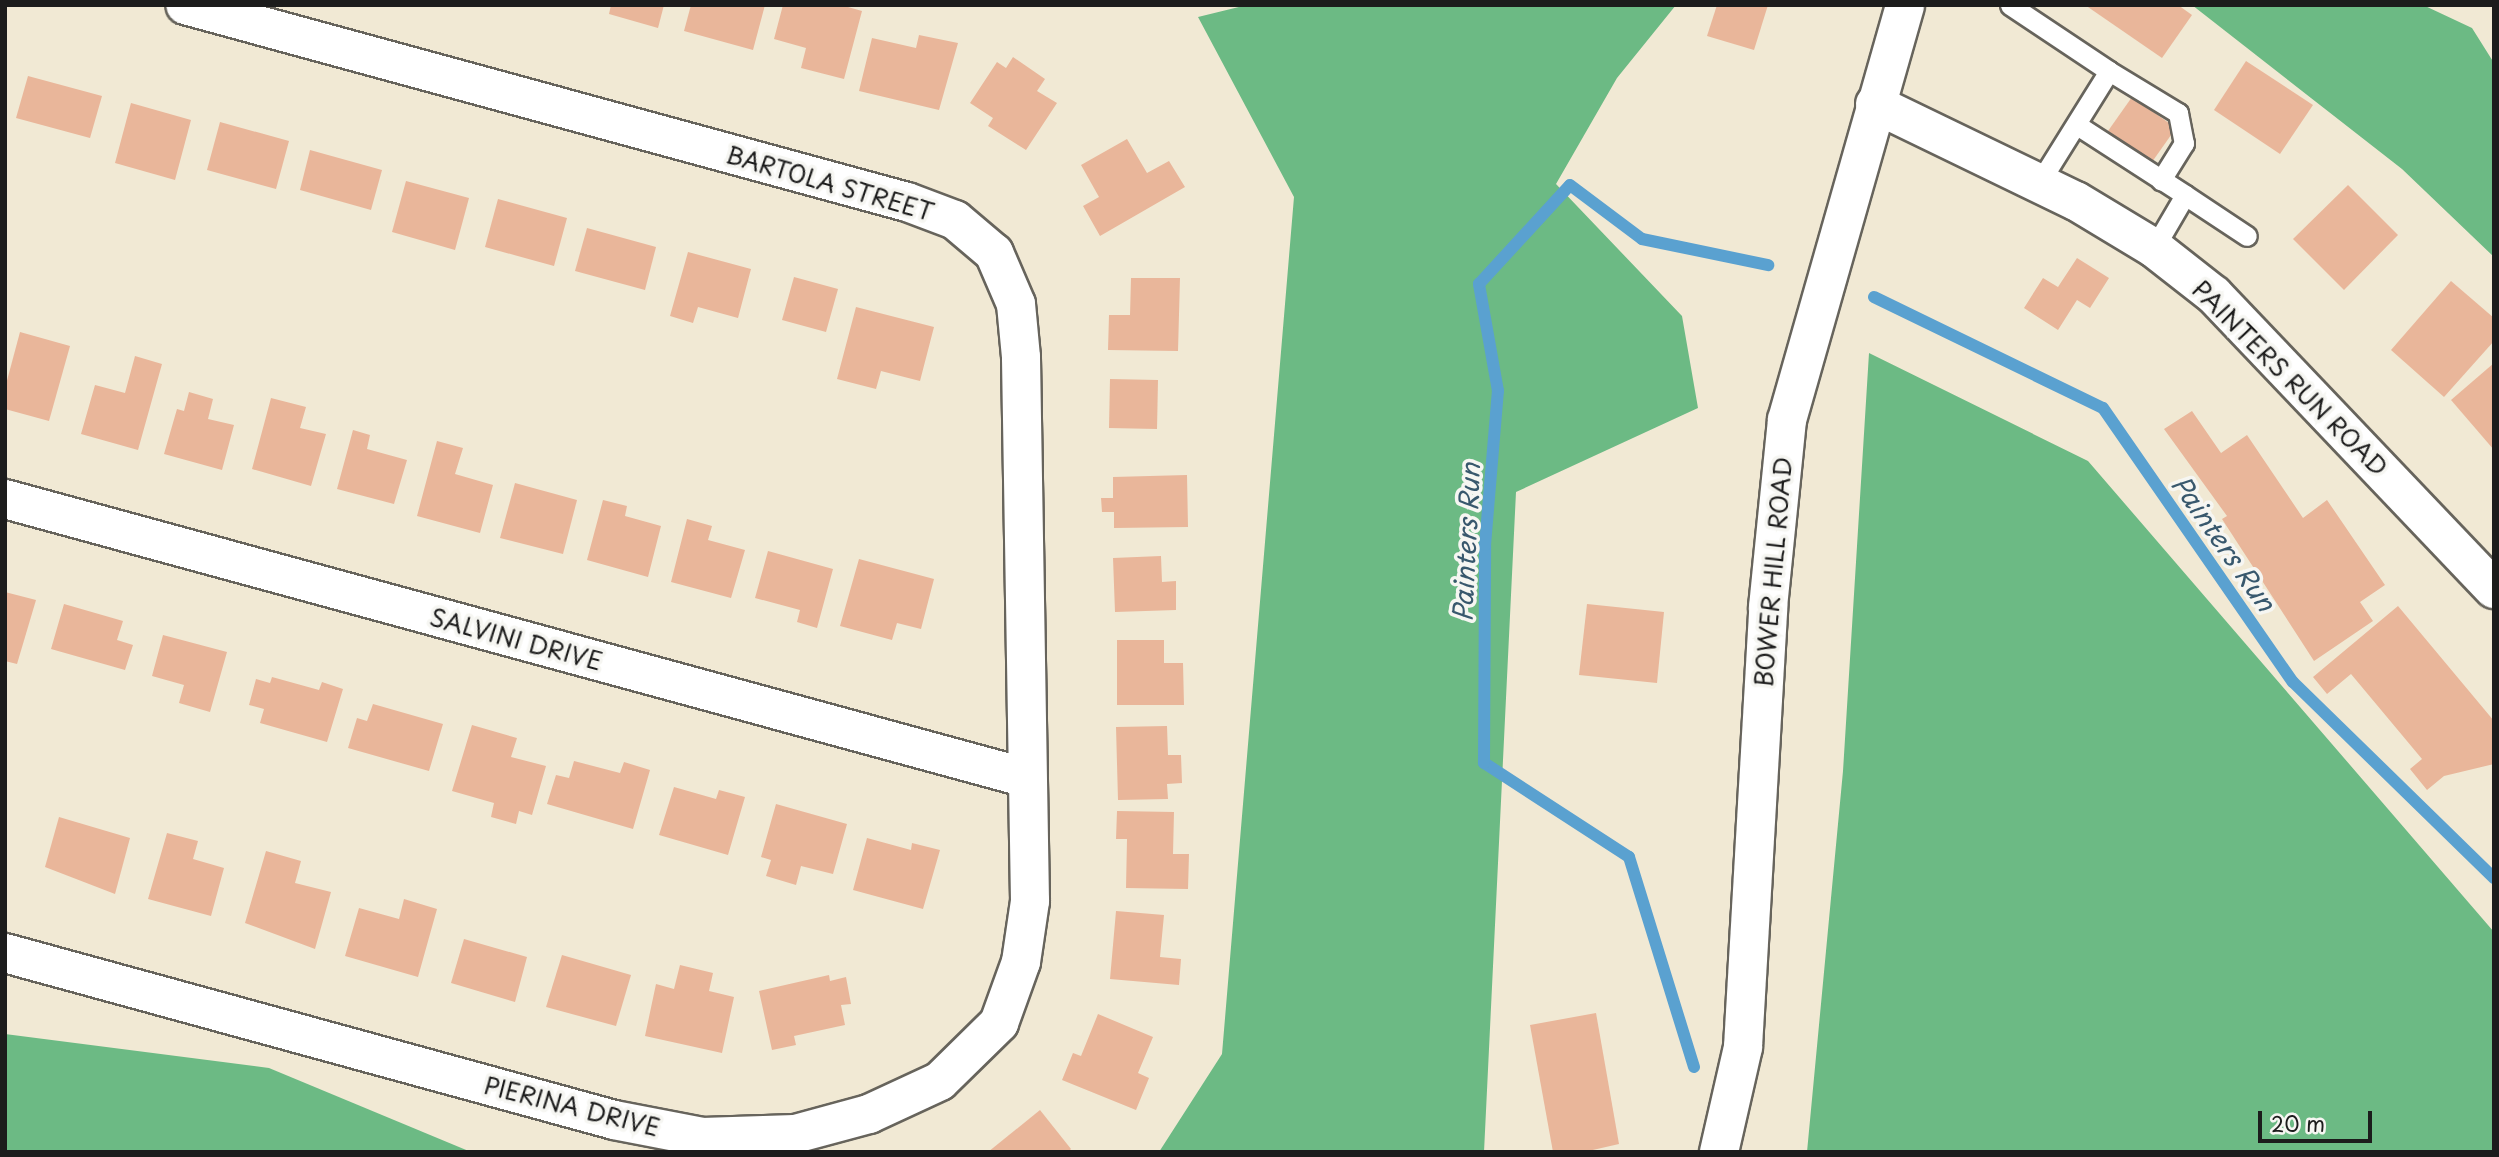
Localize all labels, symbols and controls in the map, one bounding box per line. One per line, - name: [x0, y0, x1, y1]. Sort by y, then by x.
- street label: BARTOLA STREET: [722, 139, 938, 227]
- street label: PAINTERS RUN ROAD: [2185, 273, 2395, 483]
- street label: BOWER HILL ROAD: [1748, 454, 1798, 690]
- water label: Painters Run: [1446, 461, 1486, 623]
- water label: Painters Run: [2165, 468, 2283, 618]
- street label: SALVINI DRIVE: [427, 602, 605, 676]
- street label: PIERINA DRIVE: [482, 1070, 662, 1142]
- scale bar: [2261, 1098, 2375, 1142]
- text: 20 m: [2271, 1107, 2325, 1139]

